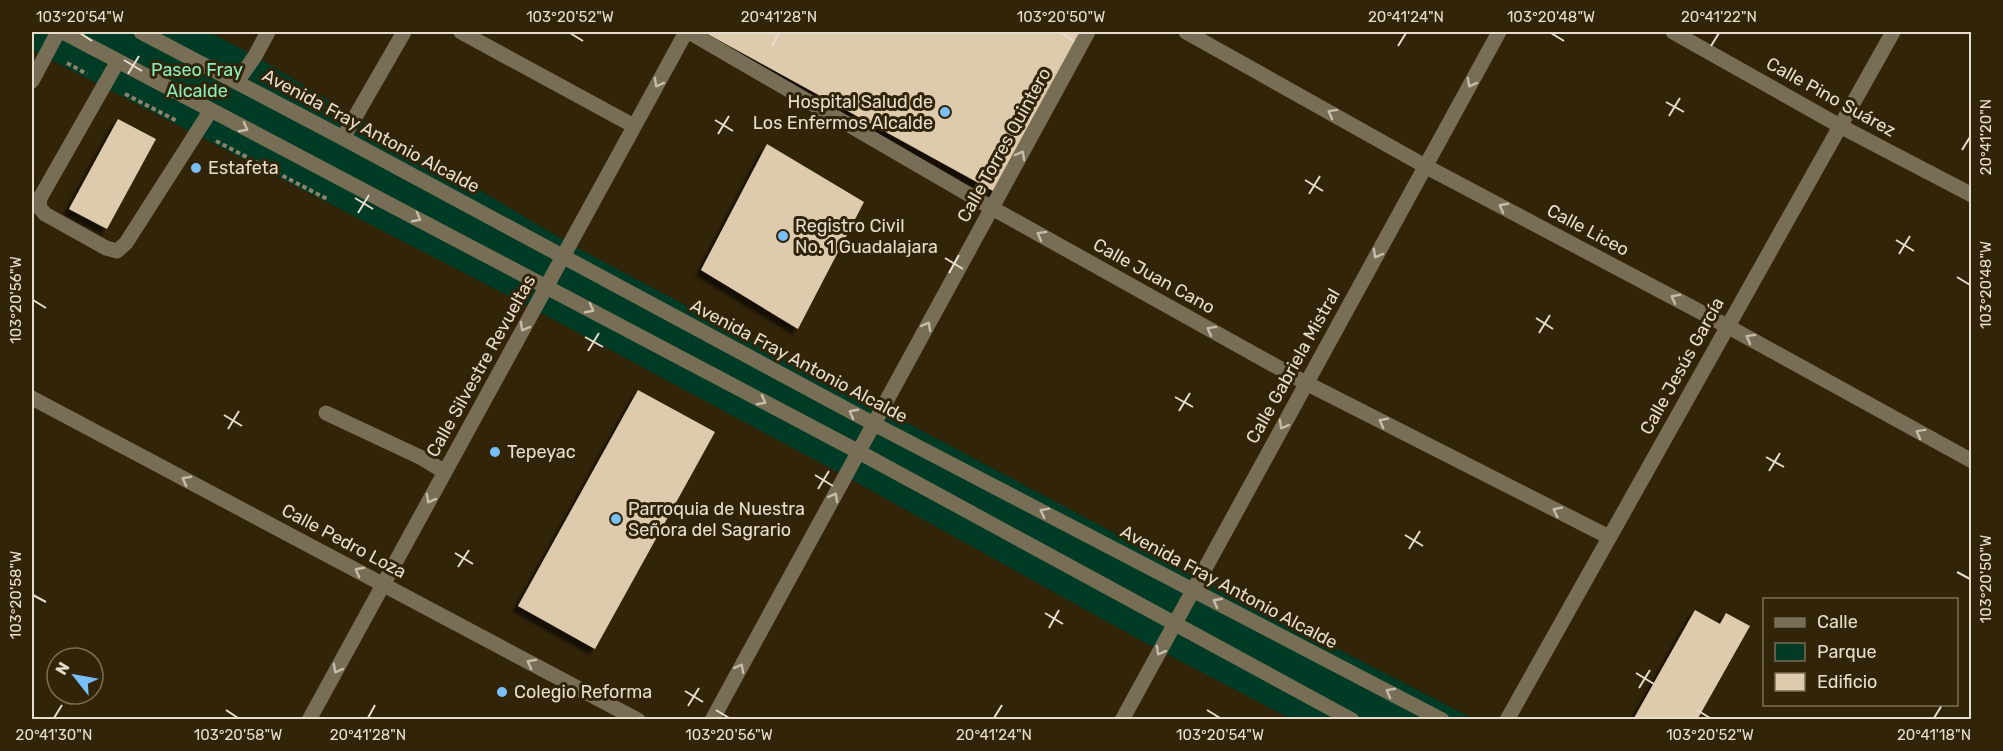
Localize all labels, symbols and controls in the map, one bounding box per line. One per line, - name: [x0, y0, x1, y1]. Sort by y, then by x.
- text: 103°20'54"W: [36, 8, 124, 26]
- text: 103°20'52"W: [526, 8, 614, 26]
- text: 20°41'28"N: [741, 8, 817, 26]
- text: 103°20'50"W: [1017, 8, 1105, 26]
- text: 20°41'24"N: [1368, 8, 1444, 26]
- text: 103°20'48"W: [1507, 8, 1595, 26]
- text: 20°41'22"N: [1681, 8, 1757, 26]
- street label: Calle Pino Suárez: [1762, 52, 1900, 142]
- park label: Paseo Fray Alcalde: [151, 59, 243, 102]
- street label: Avenida Fray Antonio Alcalde: [259, 64, 483, 198]
- street label: Calle Torres Quintero: [952, 64, 1056, 226]
- one-way arrow: [654, 77, 665, 87]
- one-way arrow: [1467, 77, 1478, 87]
- place label: Hospital Salud de Los Enfermos Alcalde: [753, 91, 933, 134]
- text: 20°41'20"N: [1977, 99, 1995, 175]
- marker: Hospital Salud de Los Enfermos Alcalde: [938, 105, 952, 119]
- one-way arrow: [1328, 109, 1338, 120]
- one-way arrow: [238, 121, 249, 132]
- one-way arrow: [1014, 151, 1025, 161]
- place label: Estafeta: [208, 157, 279, 179]
- marker: Estafeta: [189, 161, 203, 175]
- street label: Calle Liceo: [1543, 199, 1633, 261]
- one-way arrow: [1499, 203, 1509, 214]
- one-way arrow: [411, 211, 421, 222]
- place label: Registro Civil No. 1 Guadalajara: [795, 215, 938, 258]
- marker: Registro Civil No. 1 Guadalajara: [776, 229, 790, 243]
- one-way arrow: [1036, 231, 1047, 242]
- street label: Calle Juan Cano: [1089, 233, 1219, 319]
- text: 103°20'48"W: [1977, 241, 1995, 329]
- one-way arrow: [1373, 248, 1384, 258]
- text: 103°20'56"W: [7, 256, 25, 344]
- street label: Calle Silvestre Revueltas: [422, 271, 540, 461]
- street label: Calle Gabriela Mistral: [1241, 285, 1345, 447]
- street label: Avenida Fray Antonio Alcalde: [687, 294, 911, 428]
- street label: Calle Jesús García: [1635, 294, 1729, 438]
- one-way arrow: [1671, 294, 1681, 305]
- one-way arrow: [583, 302, 594, 313]
- one-way arrow: [520, 321, 531, 332]
- one-way arrow: [920, 322, 931, 332]
- one-way arrow: [1207, 326, 1217, 337]
- one-way arrow: [1745, 334, 1756, 345]
- one-way arrow: [756, 393, 767, 405]
- one-way arrow: [848, 409, 859, 420]
- one-way arrow: [1378, 418, 1389, 429]
- one-way arrow: [1279, 419, 1290, 429]
- one-way arrow: [1916, 429, 1926, 440]
- place label: Tepeyac: [507, 441, 576, 463]
- marker: Tepeyac: [488, 445, 502, 459]
- one-way arrow: [182, 476, 193, 487]
- one-way arrow: [426, 492, 438, 503]
- one-way arrow: [827, 493, 838, 503]
- place label: Parroquia de Nuestra Señora del Sagrario: [628, 498, 805, 541]
- street label: Calle Pedro Loza: [278, 499, 410, 583]
- one-way arrow: [1552, 506, 1563, 518]
- one-way arrow: [1040, 508, 1050, 519]
- marker: Parroquia de Nuestra Señora del Sagrario: [609, 512, 623, 526]
- street label: Avenida Fray Antonio Alcalde: [1117, 520, 1341, 654]
- text: 103°20'50"W: [1977, 535, 1995, 623]
- text: 103°20'58"W: [7, 551, 25, 639]
- one-way arrow: [354, 567, 365, 578]
- one-way arrow: [1213, 598, 1224, 609]
- legend: [1763, 598, 1958, 706]
- text: Calle: [1817, 611, 1858, 633]
- text: Parque: [1817, 641, 1877, 663]
- one-way arrow: [1156, 645, 1167, 655]
- north arrow: [45, 646, 105, 706]
- one-way arrow: [526, 658, 537, 670]
- text: N: [51, 659, 74, 678]
- one-way arrow: [333, 663, 344, 674]
- one-way arrow: [733, 664, 744, 674]
- text: Edificio: [1817, 671, 1877, 693]
- place label: Colegio Reforma: [514, 681, 652, 703]
- marker: Colegio Reforma: [495, 685, 509, 699]
- one-way arrow: [1385, 688, 1396, 700]
- text: 20°41'30"N: [16, 726, 92, 744]
- text: 103°20'58"W: [194, 726, 282, 744]
- text: 20°41'28"N: [330, 726, 406, 744]
- text: 103°20'56"W: [685, 726, 773, 744]
- text: 20°41'24"N: [956, 726, 1032, 744]
- text: 103°20'54"W: [1176, 726, 1264, 744]
- text: 103°20'52"W: [1666, 726, 1754, 744]
- text: 20°41'18"N: [1897, 726, 1971, 744]

